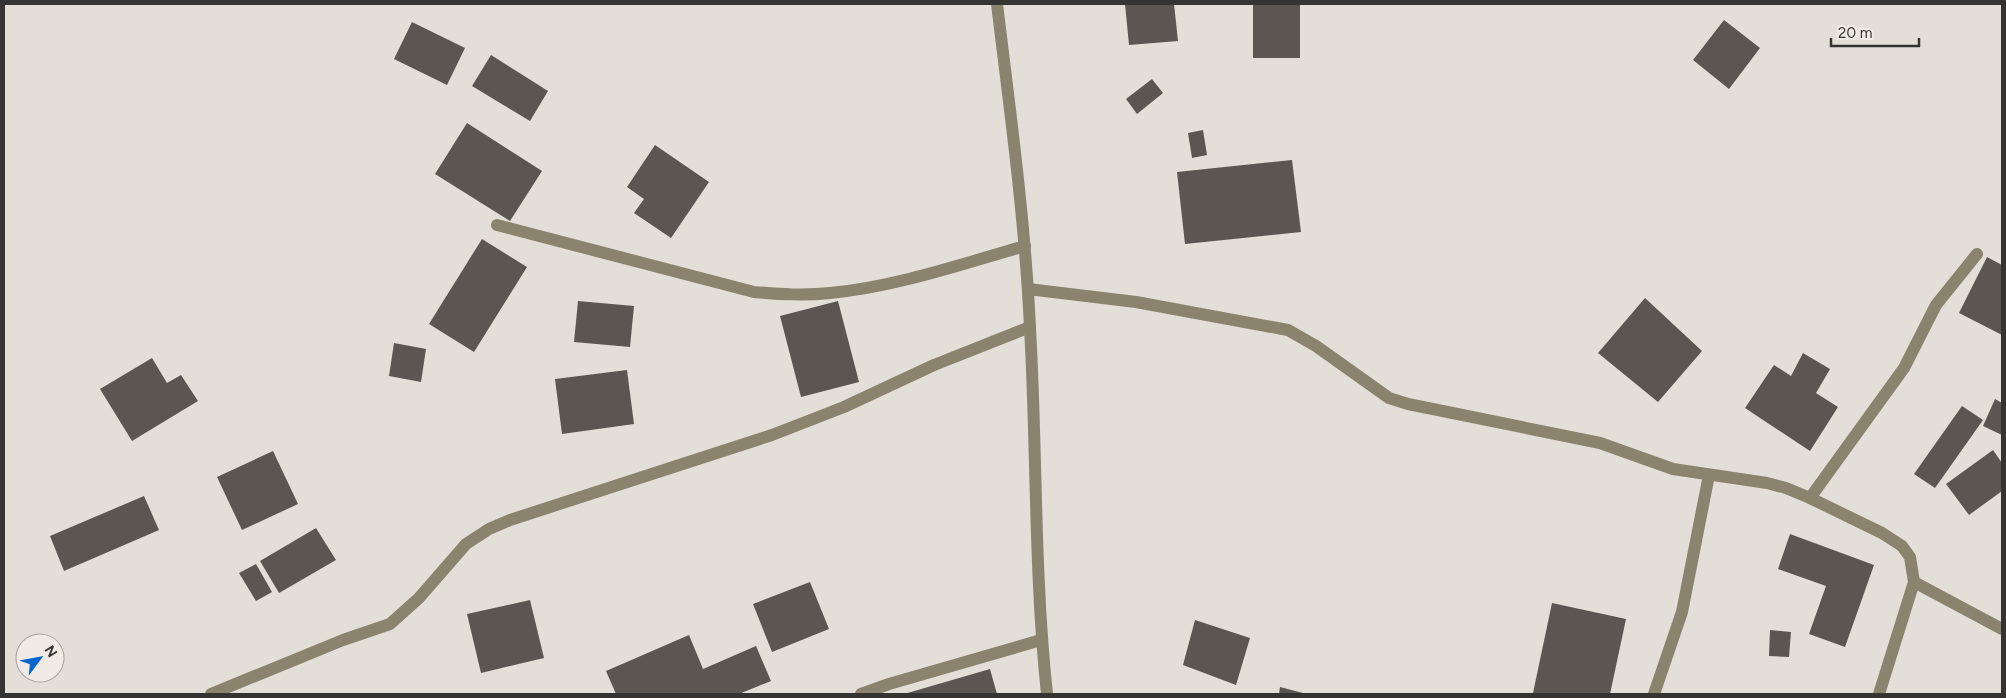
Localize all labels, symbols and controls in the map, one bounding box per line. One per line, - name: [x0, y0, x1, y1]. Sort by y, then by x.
- scale bar: [1831, 15, 1918, 47]
- text: 20 m: [1838, 24, 1872, 42]
- north arrow: [15, 633, 65, 683]
- text: N: [41, 642, 61, 660]

